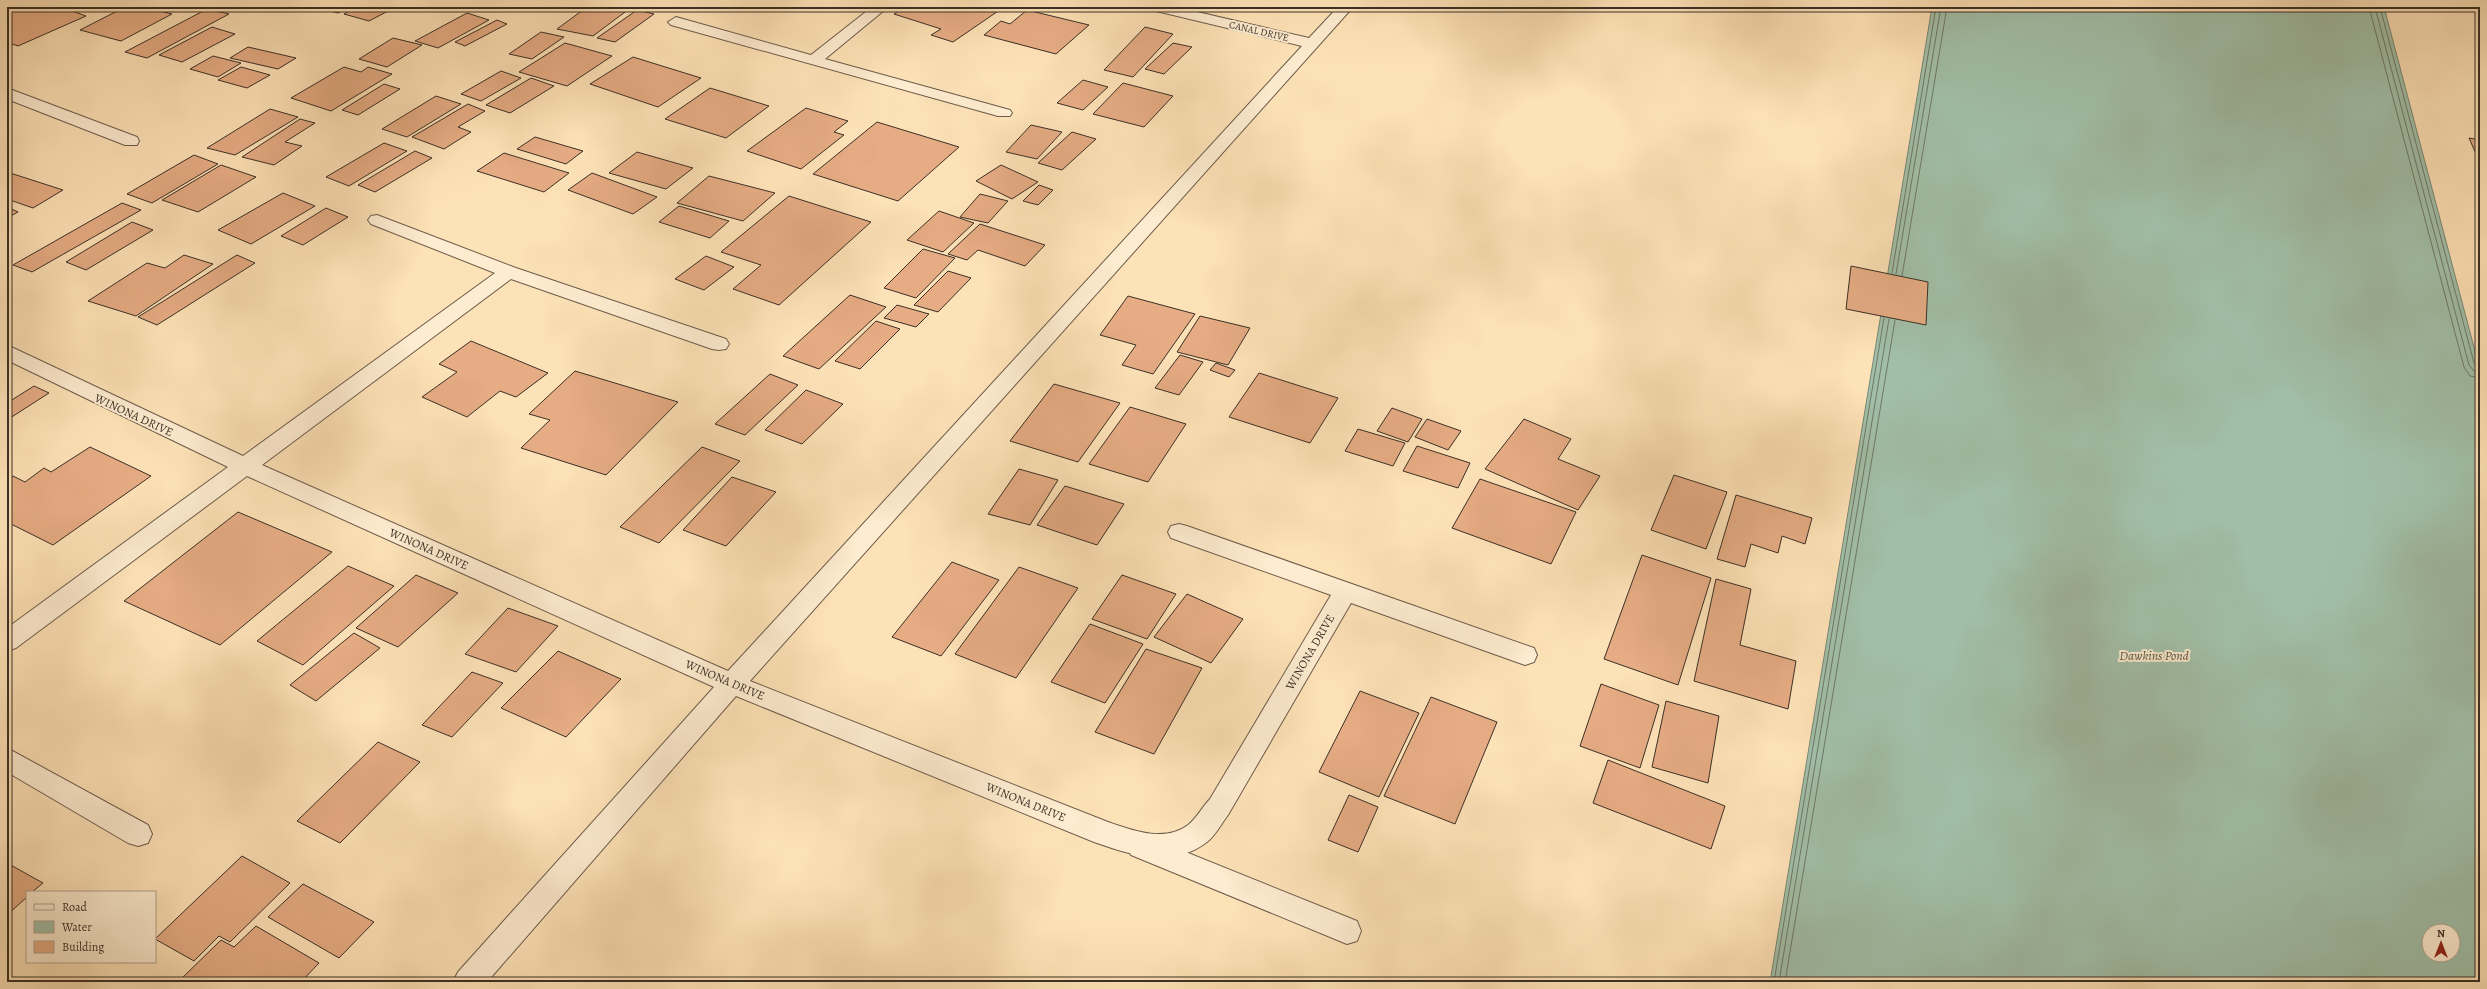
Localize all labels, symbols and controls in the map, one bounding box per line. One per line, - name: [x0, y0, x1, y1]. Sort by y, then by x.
- street label: CANAL DRIVE: [1228, 18, 1290, 44]
- street label: WINONA DRIVE: [91, 389, 176, 440]
- street label: WINONA DRIVE: [386, 524, 471, 574]
- street label: WINONA DRIVE: [1281, 611, 1338, 694]
- water label: Dawkins Pond: [2119, 647, 2189, 664]
- street label: WINONA DRIVE: [682, 656, 767, 704]
- street label: WINONA DRIVE: [983, 778, 1068, 825]
- legend: [26, 891, 156, 963]
- text: Road: [62, 899, 88, 915]
- text: Water: [61, 919, 92, 935]
- north arrow: [2421, 923, 2461, 963]
- text: N: [2437, 926, 2445, 941]
- text: Building: [62, 939, 104, 955]

